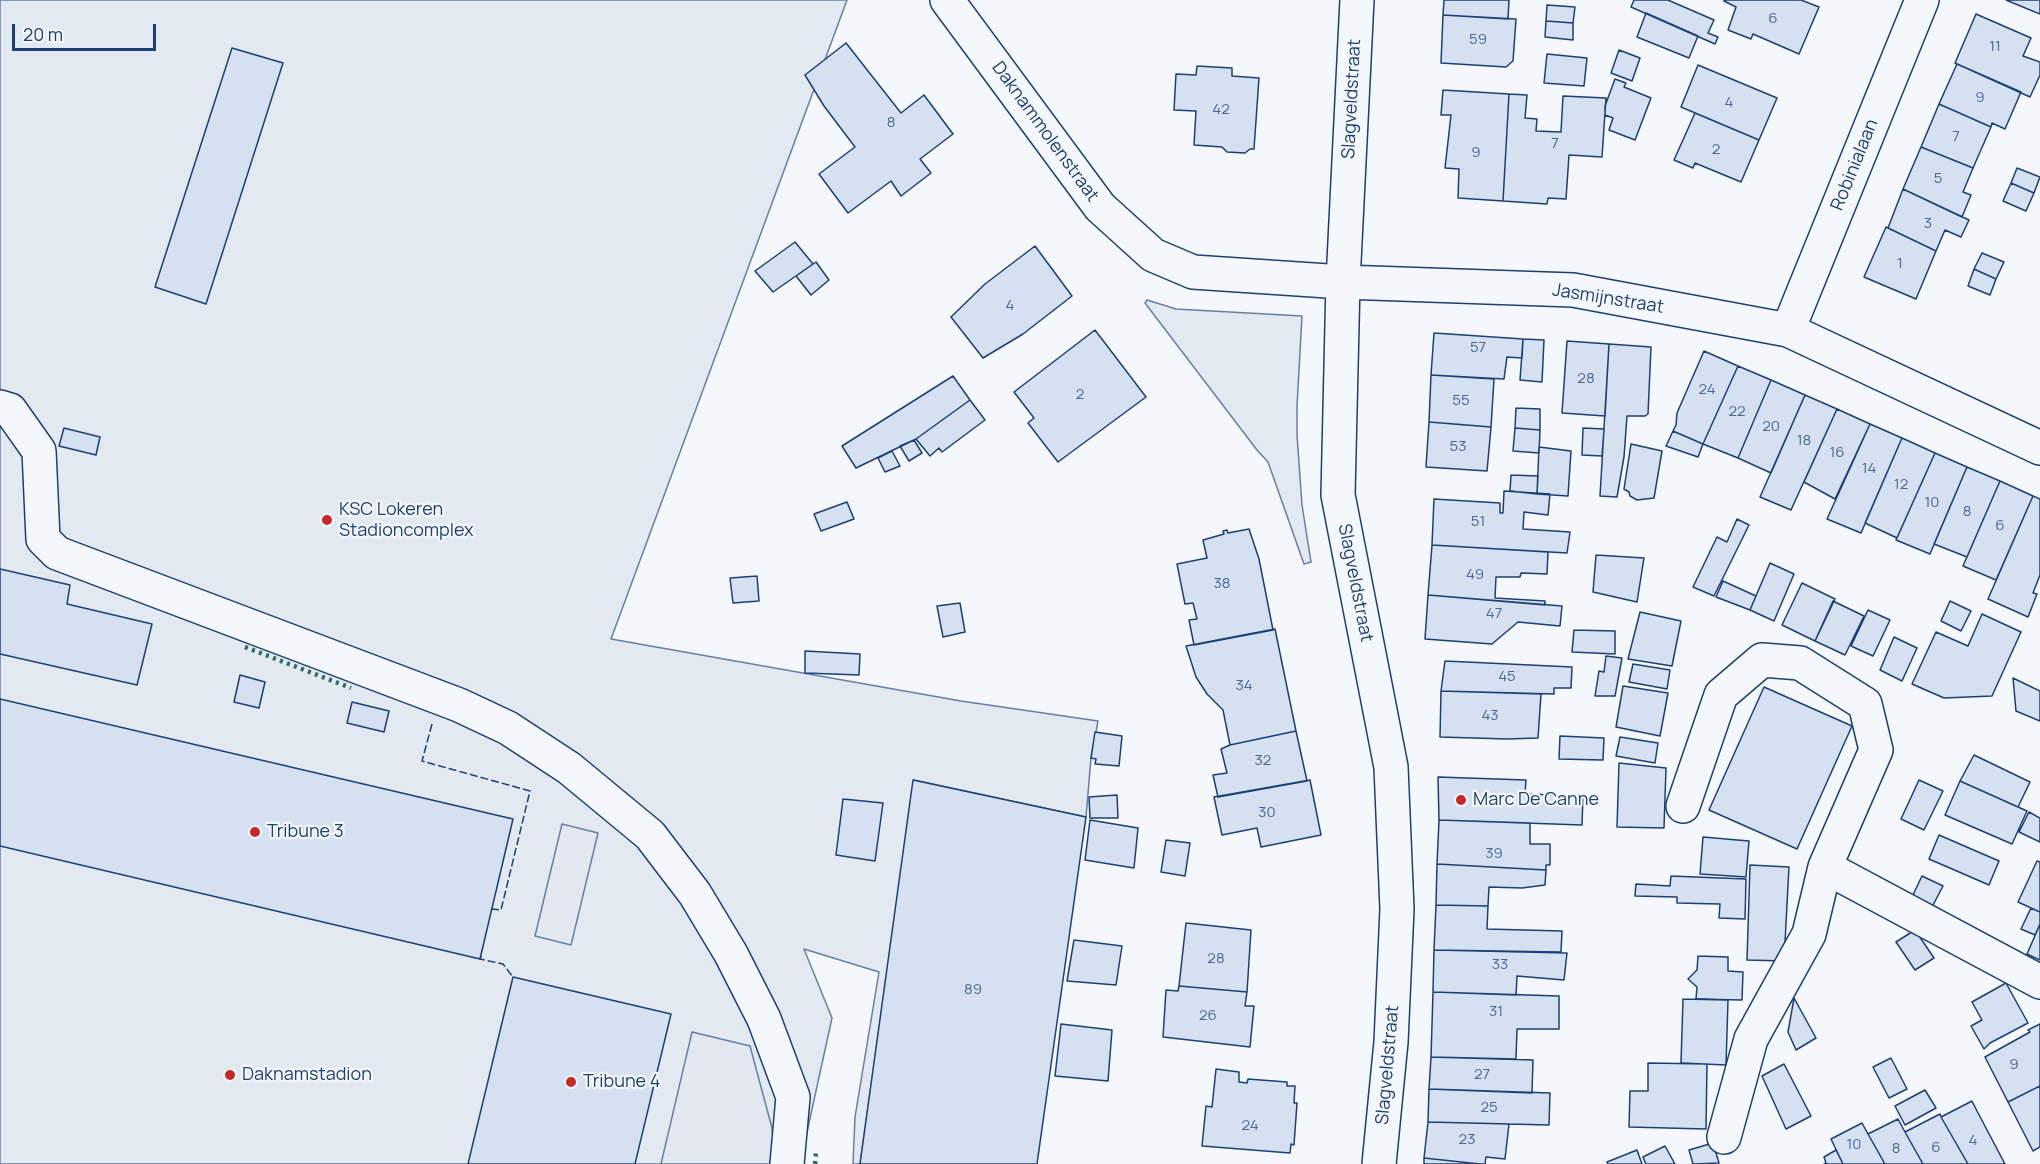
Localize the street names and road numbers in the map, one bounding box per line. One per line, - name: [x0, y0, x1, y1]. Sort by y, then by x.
- street label: Slagveldstraat: [1338, 38, 1366, 160]
- street label: Daknammolenstraat: [987, 58, 1103, 206]
- street label: Robinialaan: [1827, 116, 1883, 214]
- street label: Jasmijnstraat: [1551, 280, 1665, 318]
- street label: Slagveldstraat: [1333, 522, 1377, 644]
- street label: Slagveldstraat: [1372, 1004, 1404, 1126]

